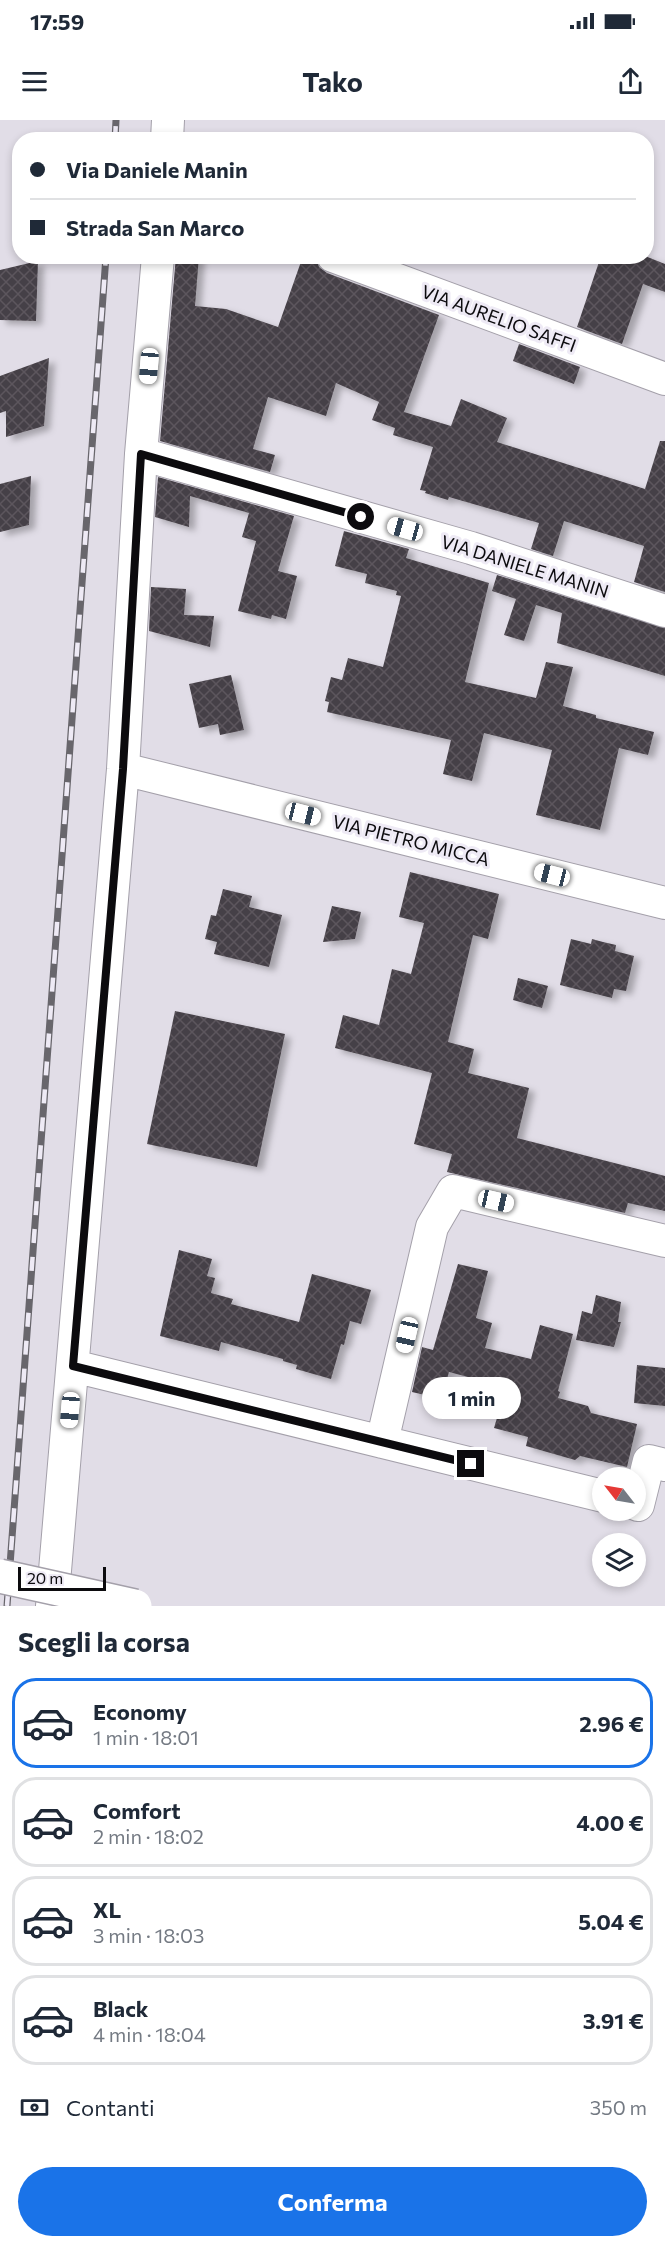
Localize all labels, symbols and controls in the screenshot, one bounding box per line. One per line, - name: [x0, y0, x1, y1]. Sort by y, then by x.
- text: 17:59: [30, 8, 84, 35]
- icon: menu: [18, 65, 51, 98]
- text: Tako: [302, 65, 363, 98]
- icon: share: [614, 65, 647, 98]
- text: Via Daniele Manin: [66, 156, 248, 183]
- text: Strada San Marco: [66, 214, 244, 241]
- street label: VIA AURELIO SAFFI: [419, 280, 579, 356]
- car: [138, 347, 160, 385]
- route start: [347, 503, 374, 530]
- car: [385, 515, 425, 543]
- street label: VIA DANIELE MANIN: [439, 530, 611, 602]
- car: [283, 801, 323, 827]
- street label: VIA PIETRO MICCA: [330, 810, 492, 870]
- car: [532, 862, 572, 888]
- car: [476, 1188, 516, 1214]
- car: [394, 1315, 420, 1355]
- callout: 1 min: [422, 1377, 520, 1419]
- text: 1 min: [448, 1386, 495, 1410]
- car: [59, 1391, 81, 1429]
- route end: [457, 1450, 484, 1477]
- north arrow: [592, 1467, 646, 1521]
- map controls: [592, 1467, 646, 1587]
- button: layers: [592, 1533, 646, 1587]
- scale bar: [18, 1564, 106, 1592]
- text: 20 m: [27, 1568, 63, 1587]
- text: Scegli la corsa: [18, 1625, 190, 1658]
- icon: car: [21, 1696, 75, 1750]
- text: Economy: [93, 1698, 187, 1725]
- text: 2.96 €: [579, 1710, 644, 1737]
- text: 1 min · 18:01: [93, 1725, 199, 1749]
- icon: car: [21, 1795, 75, 1849]
- text: Comfort: [93, 1797, 181, 1824]
- text: 4.00 €: [576, 1809, 644, 1836]
- text: 2 min · 18:02: [93, 1824, 204, 1848]
- icon: car: [21, 1894, 75, 1948]
- text: XL: [93, 1896, 121, 1923]
- text: 5.04 €: [578, 1908, 644, 1935]
- text: 3 min · 18:03: [93, 1923, 205, 1947]
- icon: car: [21, 1993, 75, 2047]
- text: Black: [93, 1995, 148, 2022]
- text: 3.91 €: [583, 2007, 644, 2034]
- text: 4 min · 18:04: [93, 2022, 206, 2046]
- icon: cash: [18, 2091, 51, 2124]
- text: Contanti: [66, 2094, 155, 2121]
- text: 350 m: [590, 2095, 647, 2119]
- button: Conferma: [18, 2167, 647, 2236]

